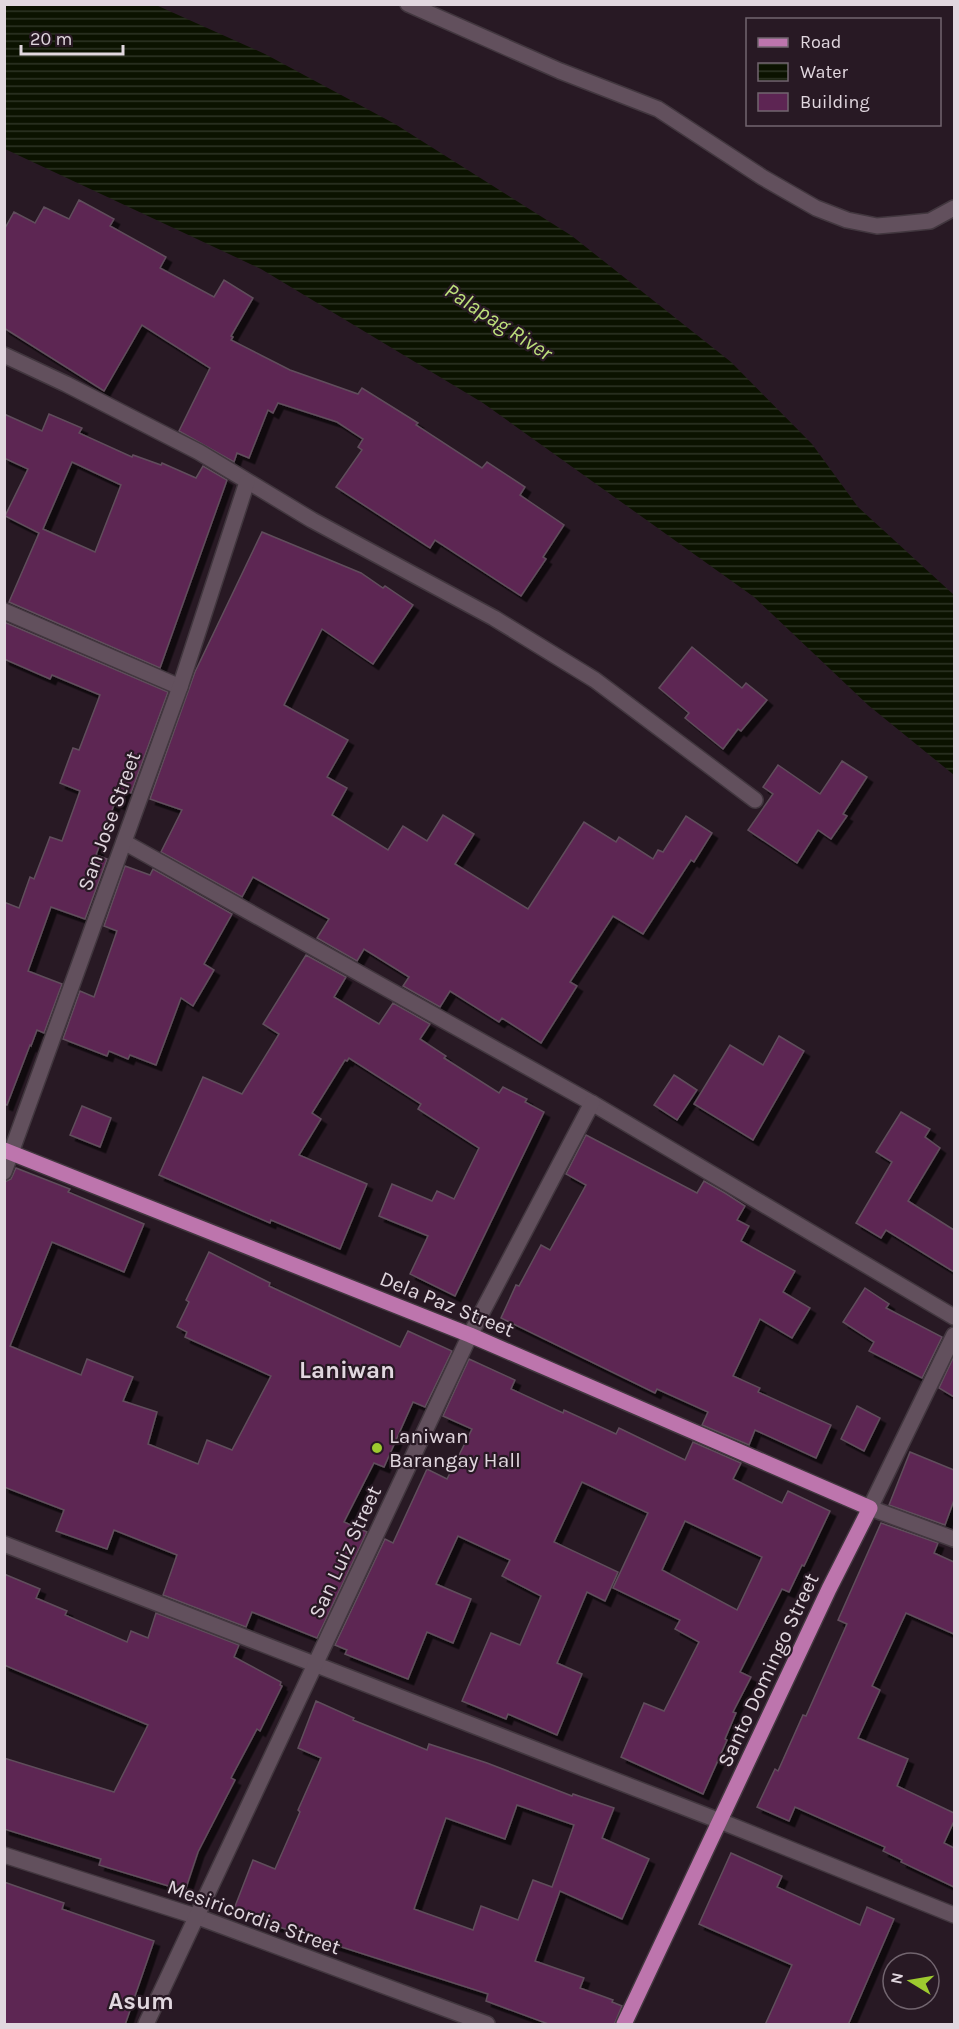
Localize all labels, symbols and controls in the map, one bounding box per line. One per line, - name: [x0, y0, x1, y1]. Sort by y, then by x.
- scale bar: [21, 18, 123, 56]
- legend: [746, 18, 941, 126]
- text: 20 m: [30, 28, 72, 50]
- text: Road: [800, 31, 841, 53]
- text: Water: [800, 61, 848, 83]
- text: Building: [800, 91, 870, 113]
- water label: Palapag River: [440, 277, 558, 367]
- street label: San Jose Street: [73, 748, 145, 894]
- street label: Dela Paz Street: [376, 1266, 518, 1342]
- district label: Laniwan: [299, 1356, 395, 1384]
- place label: Laniwan Barangay Hall: [389, 1424, 521, 1472]
- marker: Laniwan Barangay Hall: [370, 1441, 384, 1455]
- street label: San Luiz Street: [304, 1482, 386, 1622]
- street label: Santo Domingo Street: [713, 1569, 824, 1771]
- street label: Mesiricordia Street: [164, 1875, 344, 1960]
- north arrow: [881, 1951, 941, 2011]
- text: N: [886, 1971, 907, 1986]
- district label: Asum: [108, 1987, 174, 2015]

